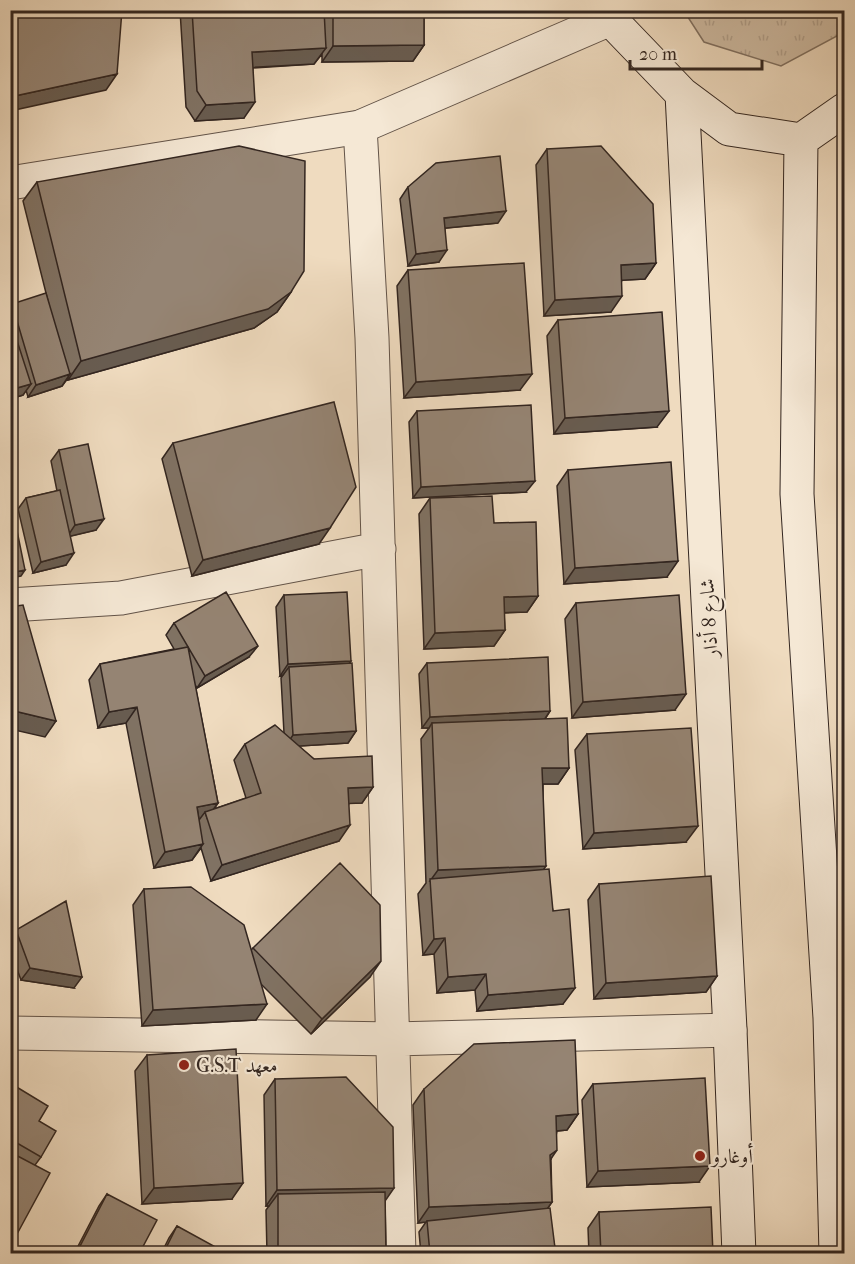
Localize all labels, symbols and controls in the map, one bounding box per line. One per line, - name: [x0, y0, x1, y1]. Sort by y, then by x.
- scale bar: [630, 33, 762, 71]
- text: 20 m: [639, 44, 677, 65]
- street label: شارع 8 أذار: [692, 577, 729, 660]
- place label: G.S.T معهد: [196, 1054, 277, 1077]
- marker: G.S.T معهد: [177, 1058, 191, 1072]
- place label: أوغارو: [710, 1142, 753, 1168]
- marker: أوغارو: [693, 1149, 707, 1163]

